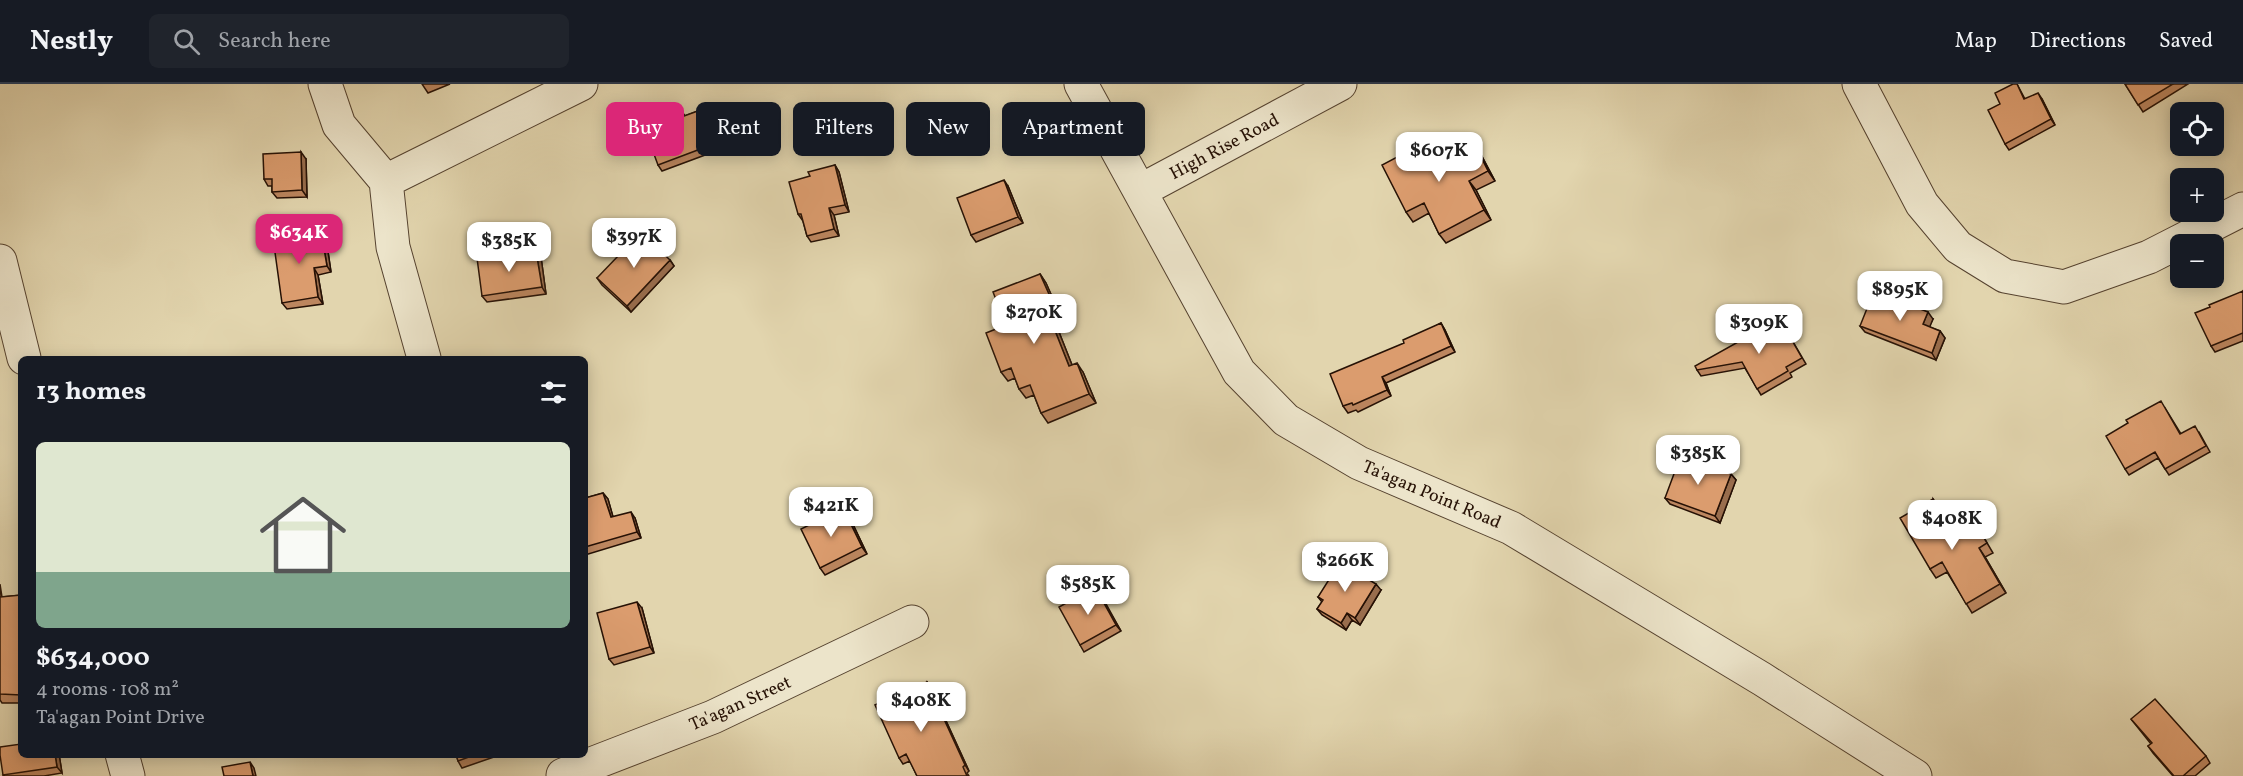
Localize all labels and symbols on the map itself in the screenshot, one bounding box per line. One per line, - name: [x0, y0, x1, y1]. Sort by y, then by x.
- street label: High Rise Road: [1166, 108, 1284, 187]
- pin: $607K: [1397, 132, 1481, 183]
- pin: $634K: [257, 214, 341, 265]
- pin: $397K: [592, 218, 676, 269]
- pin: $385K: [467, 222, 551, 273]
- pin: $895K: [1858, 271, 1942, 322]
- pin: $270K: [992, 294, 1076, 345]
- pin: $309K: [1717, 304, 1801, 355]
- pin: $385K: [1656, 435, 1740, 486]
- street label: Ta'agan Point Road: [1358, 455, 1505, 536]
- pin: $421K: [789, 487, 873, 538]
- pin: $408K: [1910, 500, 1994, 551]
- pin: $266K: [1303, 542, 1387, 593]
- pin: $585K: [1046, 565, 1130, 616]
- street label: Ta'agan Street: [686, 671, 796, 738]
- pin: $408K: [879, 682, 963, 733]

